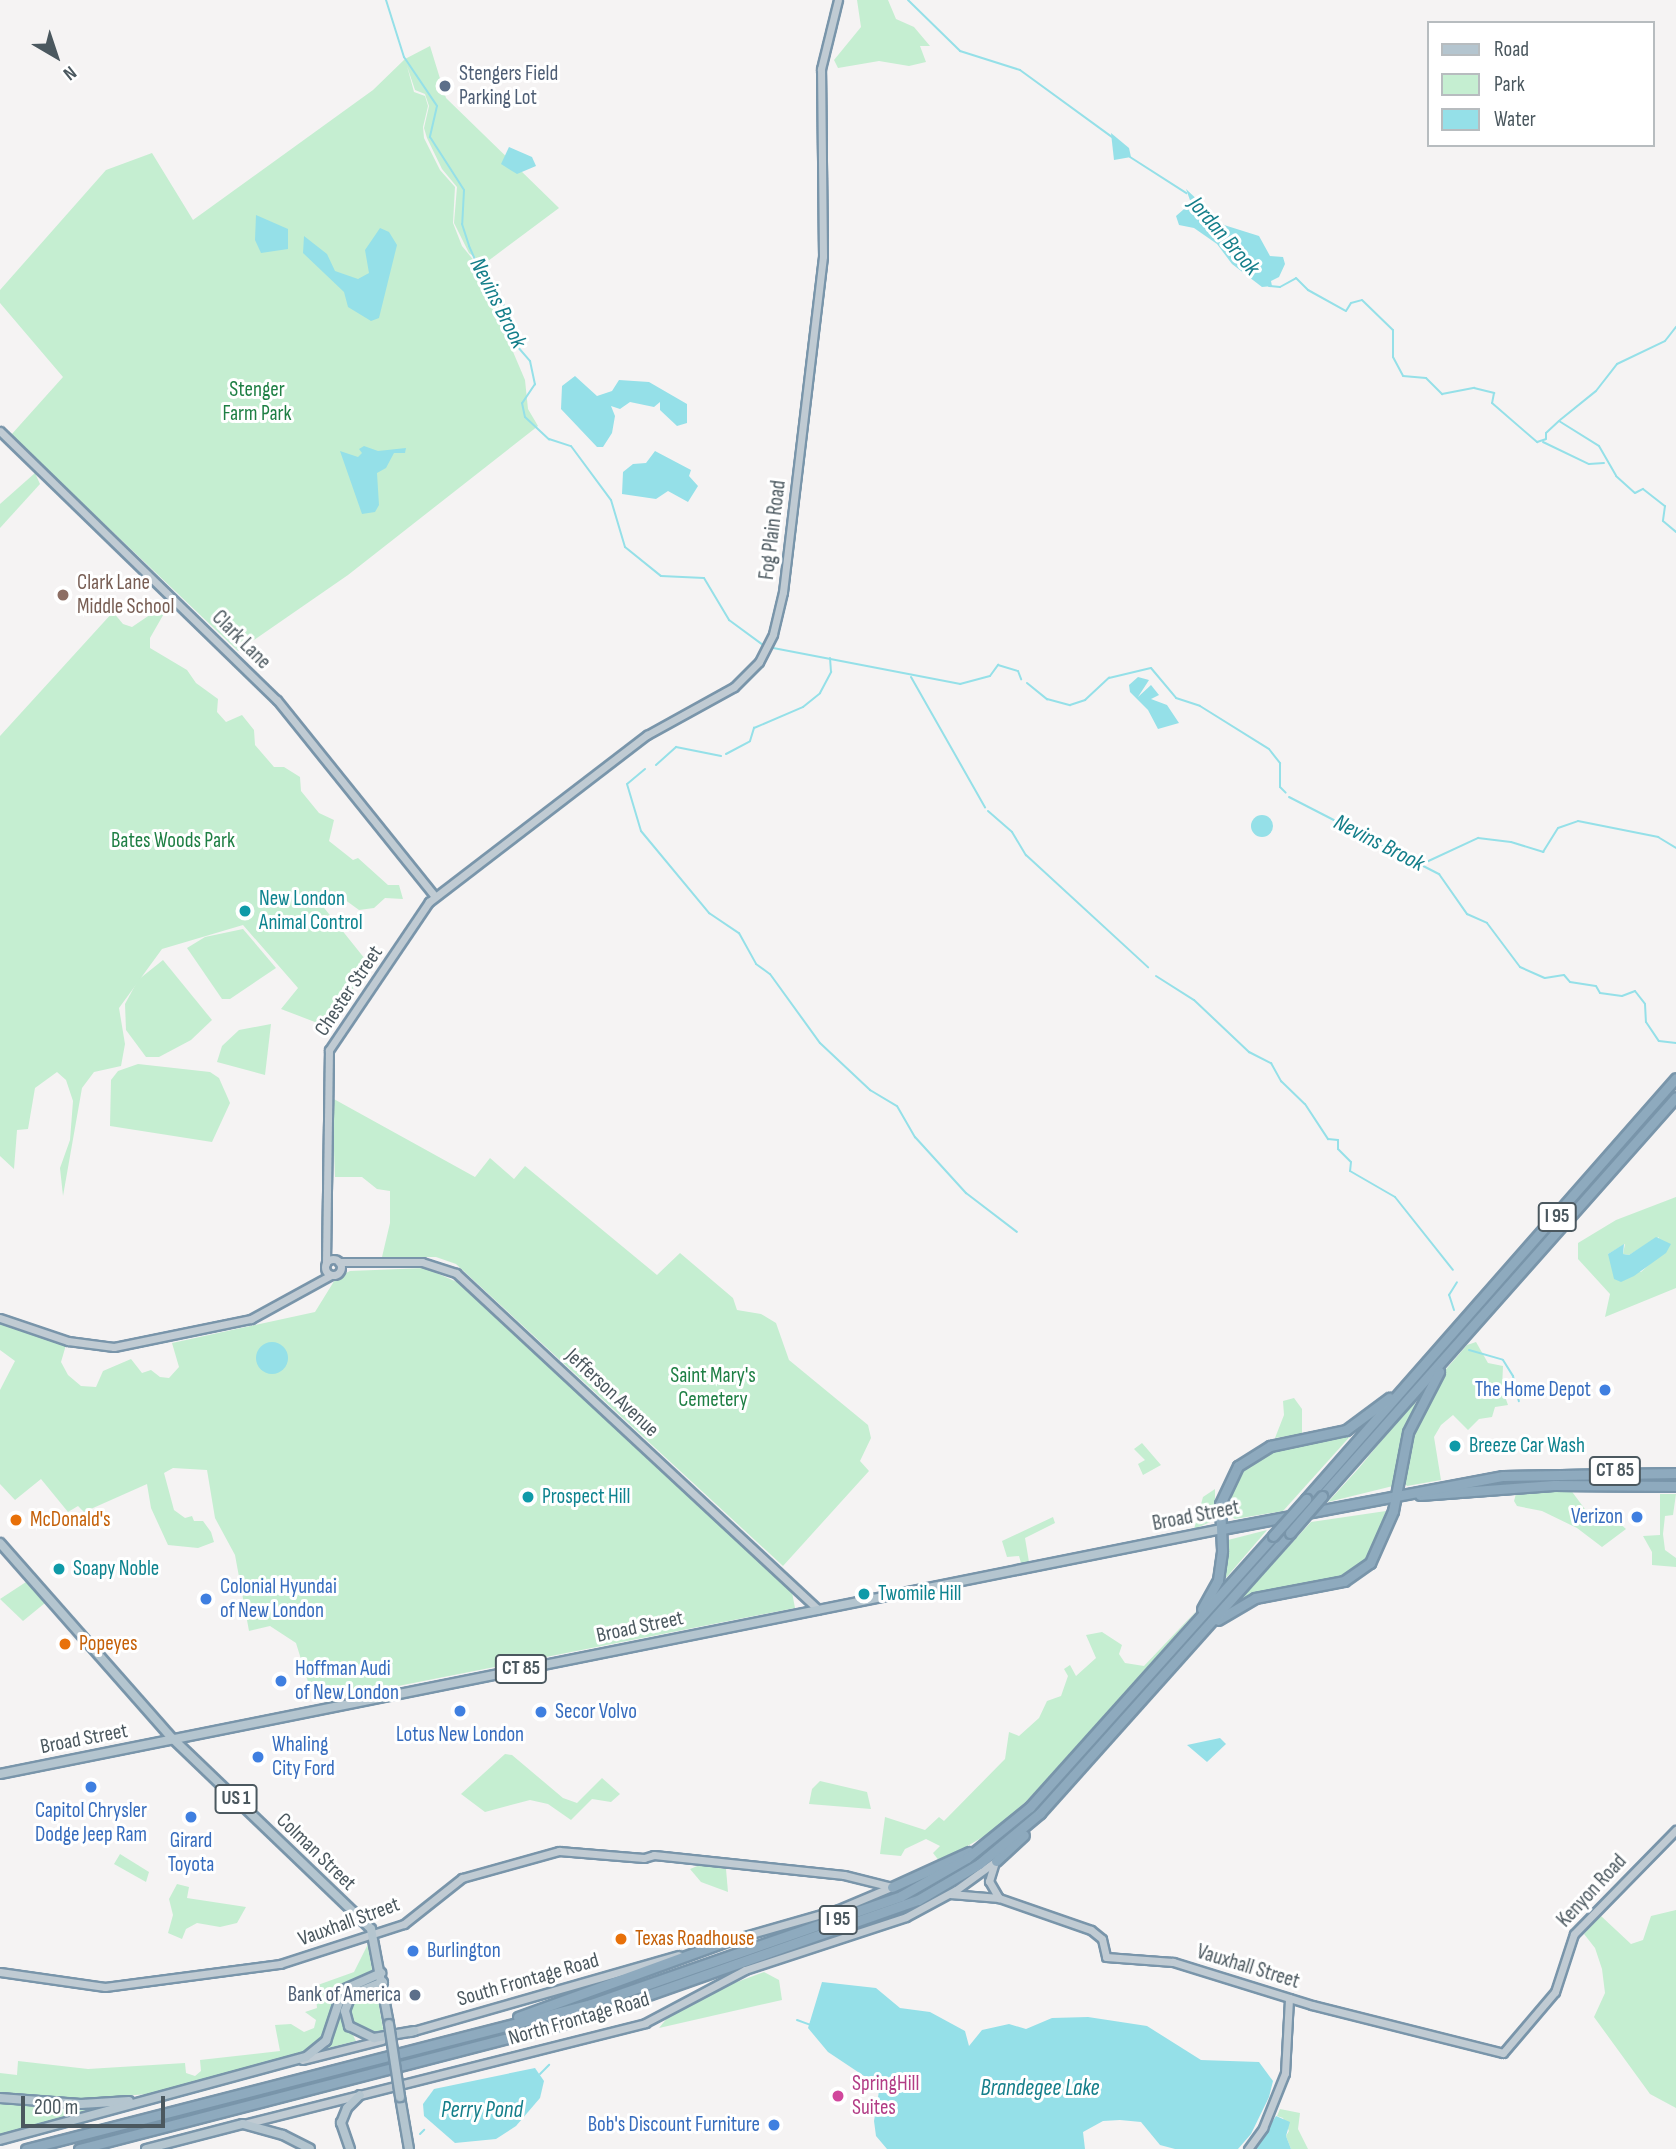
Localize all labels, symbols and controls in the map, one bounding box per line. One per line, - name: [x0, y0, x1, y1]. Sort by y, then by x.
- north arrow: [21, 21, 91, 91]
- legend: [1428, 21, 1655, 147]
- text: Road: [1494, 37, 1529, 62]
- text: N: [58, 61, 81, 85]
- place label: Stengers Field Parking Lot: [459, 61, 558, 111]
- text: Park: [1494, 72, 1525, 97]
- marker: Stengers Field Parking Lot: [437, 78, 453, 94]
- text: Water: [1494, 107, 1536, 132]
- water label: Jordan Brook: [1182, 191, 1266, 281]
- water label: Nevins Brook: [463, 253, 533, 353]
- park label: Stenger Farm Park: [222, 377, 292, 427]
- street label: Fog Plain Road: [754, 479, 792, 581]
- place label: Clark Lane Middle School: [77, 570, 174, 620]
- marker: Clark Lane Middle School: [55, 587, 71, 603]
- street label: Clark Lane: [206, 605, 276, 675]
- water label: Nevins Brook: [1329, 808, 1429, 878]
- park label: Bates Woods Park: [111, 828, 235, 854]
- place label: New London Animal Control: [259, 886, 363, 936]
- marker: New London Animal Control: [237, 903, 253, 919]
- street label: Chester Street: [310, 941, 388, 1041]
- road number: I 95: [1536, 1202, 1578, 1232]
- street label: Jefferson Avenue: [560, 1343, 664, 1443]
- park label: Saint Mary's Cemetery: [670, 1363, 756, 1413]
- place label: The Home Depot: [1475, 1377, 1591, 1403]
- marker: The Home Depot: [1597, 1382, 1613, 1398]
- place label: Breeze Car Wash: [1469, 1433, 1585, 1459]
- marker: Breeze Car Wash: [1447, 1438, 1463, 1454]
- road number: CT 85: [1589, 1456, 1641, 1486]
- place label: Prospect Hill: [542, 1484, 630, 1510]
- marker: Prospect Hill: [520, 1489, 536, 1505]
- street label: Broad Street: [1150, 1495, 1242, 1537]
- place label: Verizon: [1571, 1504, 1623, 1530]
- place label: McDonald's: [30, 1507, 110, 1533]
- marker: Verizon: [1629, 1509, 1645, 1525]
- marker: McDonald's: [8, 1512, 24, 1528]
- place label: Soapy Noble: [73, 1556, 159, 1582]
- marker: Soapy Noble: [51, 1561, 67, 1577]
- place label: Colonial Hyundai of New London: [220, 1574, 337, 1624]
- place label: Twomile Hill: [878, 1581, 961, 1607]
- marker: Twomile Hill: [856, 1586, 872, 1602]
- marker: Colonial Hyundai of New London: [198, 1591, 214, 1607]
- street label: Broad Street: [594, 1606, 686, 1648]
- place label: Popeyes: [79, 1631, 137, 1657]
- marker: Popeyes: [57, 1636, 73, 1652]
- road number: CT 85: [495, 1653, 547, 1684]
- place label: Hoffman Audi of New London: [295, 1656, 399, 1706]
- marker: Hoffman Audi of New London: [273, 1673, 289, 1689]
- place label: Secor Volvo: [555, 1699, 637, 1725]
- marker: Lotus New London: [452, 1703, 468, 1719]
- marker: Secor Volvo: [533, 1704, 549, 1720]
- street label: Broad Street: [38, 1718, 130, 1760]
- place label: Lotus New London: [396, 1722, 524, 1748]
- place label: Whaling City Ford: [272, 1732, 335, 1782]
- marker: Whaling City Ford: [250, 1749, 266, 1765]
- marker: Capitol Chrysler Dodge Jeep Ram: [83, 1779, 99, 1795]
- road number: US 1: [213, 1784, 259, 1814]
- place label: Capitol Chrysler Dodge Jeep Ram: [35, 1798, 147, 1848]
- street label: Colman Street: [271, 1808, 361, 1896]
- marker: Girard Toyota: [183, 1809, 199, 1825]
- place label: Girard Toyota: [168, 1828, 214, 1878]
- street label: Kenyon Road: [1552, 1849, 1632, 1933]
- street label: Vauxhall Street: [295, 1892, 403, 1952]
- road number: I 95: [817, 1904, 859, 1936]
- place label: Texas Roadhouse: [635, 1926, 754, 1952]
- marker: Texas Roadhouse: [613, 1931, 629, 1947]
- place label: Burlington: [427, 1938, 501, 1964]
- street label: Vauxhall Street: [1194, 1939, 1302, 1995]
- marker: Burlington: [405, 1943, 421, 1959]
- street label: South Frontage Road: [454, 1948, 602, 2012]
- place label: Bank of America: [288, 1982, 401, 2008]
- marker: Bank of America: [407, 1987, 423, 2003]
- street label: North Frontage Road: [506, 1987, 652, 2051]
- place label: SpringHill Suites: [852, 2071, 919, 2121]
- water label: Brandegee Lake: [981, 2074, 1099, 2102]
- scale bar: [24, 2082, 168, 2126]
- marker: SpringHill Suites: [830, 2088, 846, 2104]
- text: 200 m: [34, 2095, 78, 2120]
- water label: Perry Pond: [441, 2096, 523, 2124]
- place label: Bob's Discount Furniture: [588, 2112, 760, 2138]
- marker: Bob's Discount Furniture: [766, 2117, 782, 2133]

